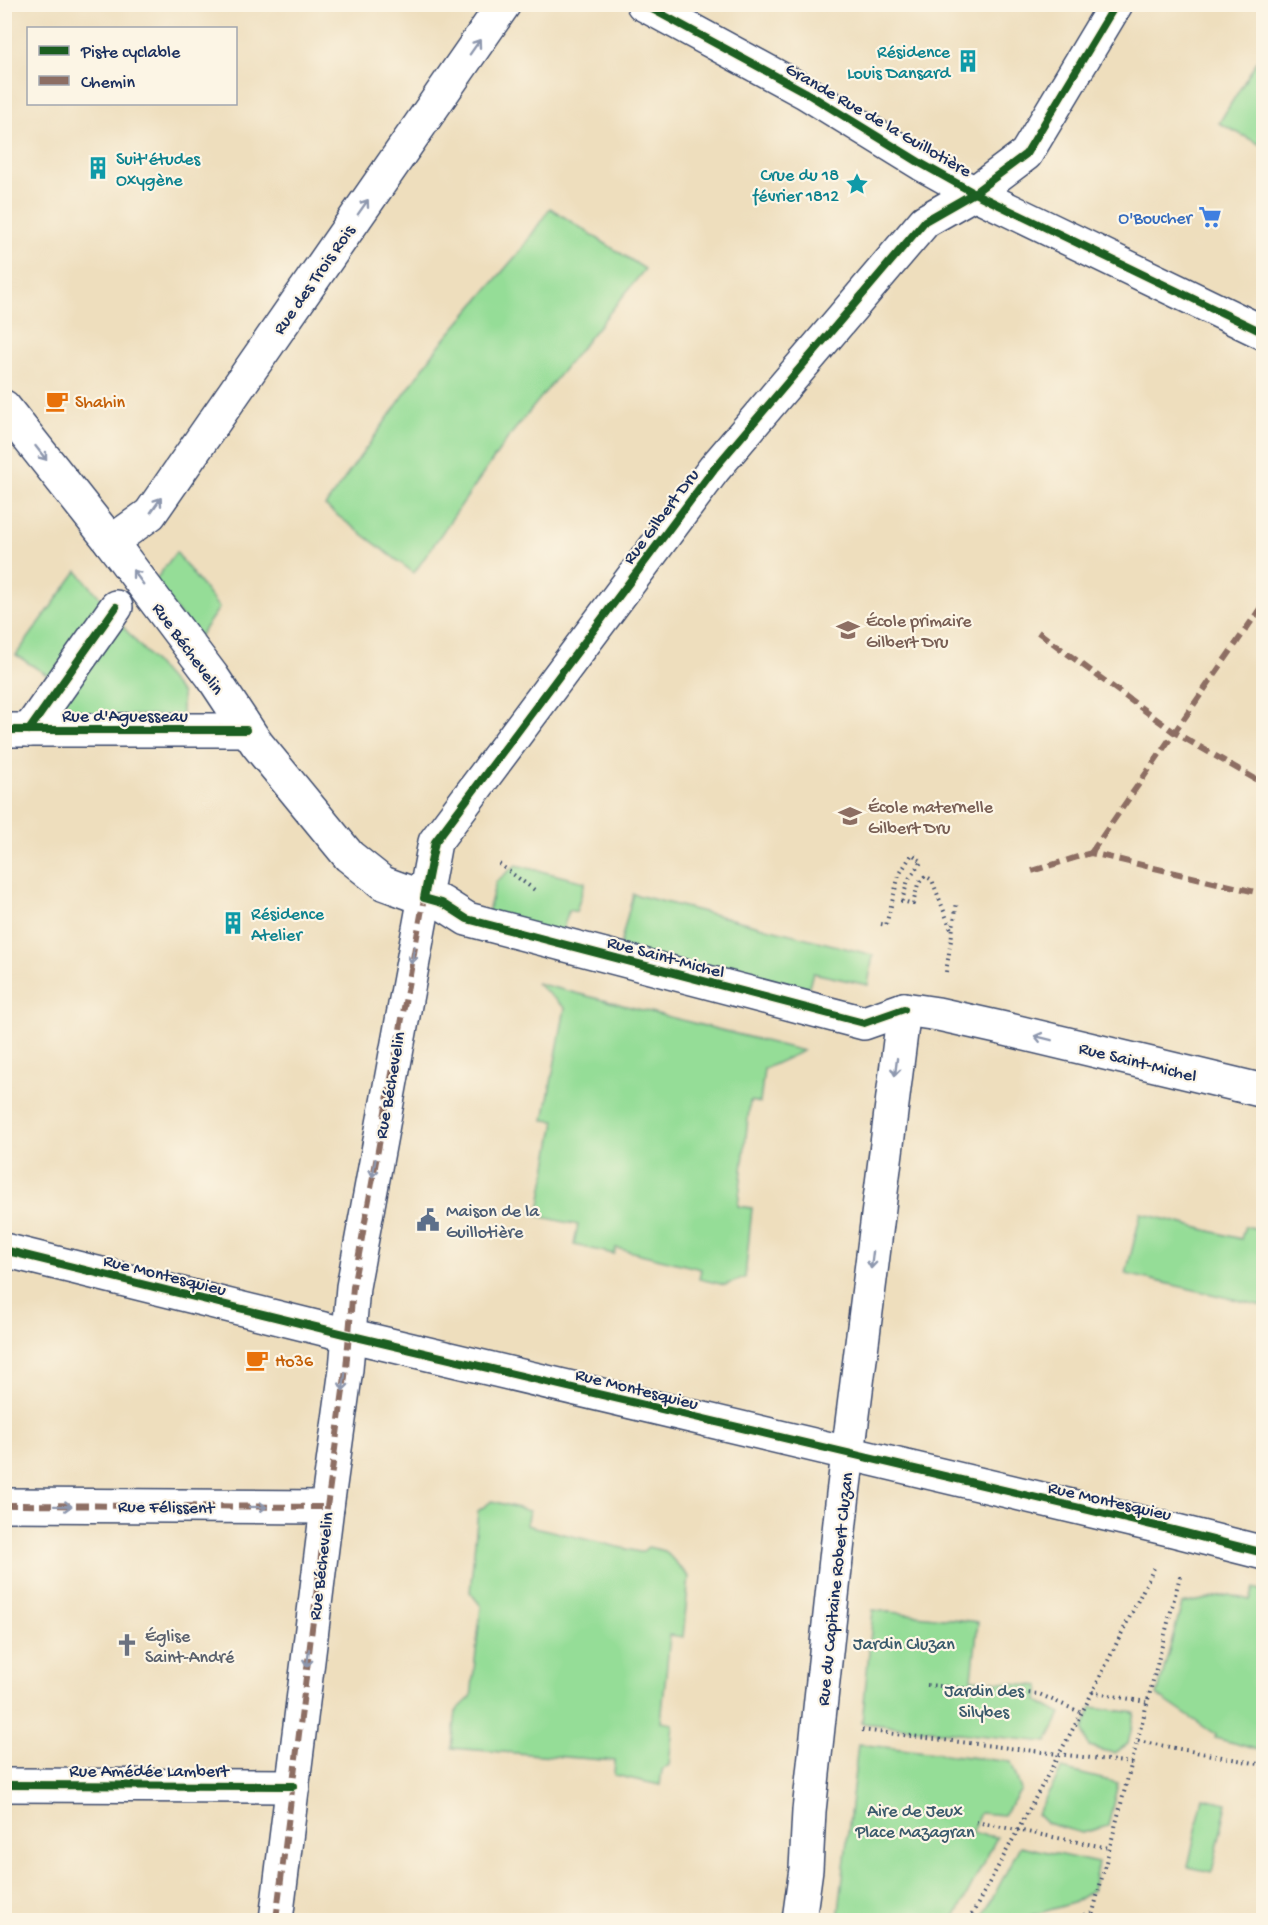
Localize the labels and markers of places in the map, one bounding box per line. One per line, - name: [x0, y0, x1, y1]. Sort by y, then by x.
- place label: Résidence Louis Dansard: [847, 43, 951, 85]
- building icon: Résidence Louis Dansard: [955, 48, 981, 74]
- place label: Suit'études Oxygène: [116, 150, 202, 192]
- building icon: Suit'études Oxygène: [85, 155, 111, 181]
- place label: Crue du 18 février 1812: [752, 166, 839, 208]
- place icon: Crue du 18 février 1812: [844, 171, 870, 197]
- supermarket icon: O'Boucher: [1197, 204, 1223, 230]
- place label: O'Boucher: [1118, 209, 1194, 230]
- cafe icon: Shahin: [44, 388, 70, 414]
- place label: Shahin: [75, 393, 126, 414]
- place label: École primaire Gilbert Dru: [866, 612, 972, 654]
- school or university icon: École primaire Gilbert Dru: [835, 617, 861, 643]
- place label: École maternelle Gilbert Dru: [868, 798, 994, 840]
- school or university icon: École maternelle Gilbert Dru: [837, 803, 863, 829]
- place label: Résidence Atelier: [251, 905, 325, 947]
- building icon: Résidence Atelier: [220, 910, 246, 936]
- place label: Maison de la Guillotière: [446, 1202, 540, 1244]
- public building icon: Maison de la Guillotière: [415, 1207, 441, 1233]
- cafe icon: Ho36: [244, 1347, 270, 1373]
- place label: Ho36: [275, 1352, 314, 1373]
- place label: Église Saint-André: [145, 1627, 235, 1669]
- church icon: Église Saint-André: [114, 1632, 140, 1658]

